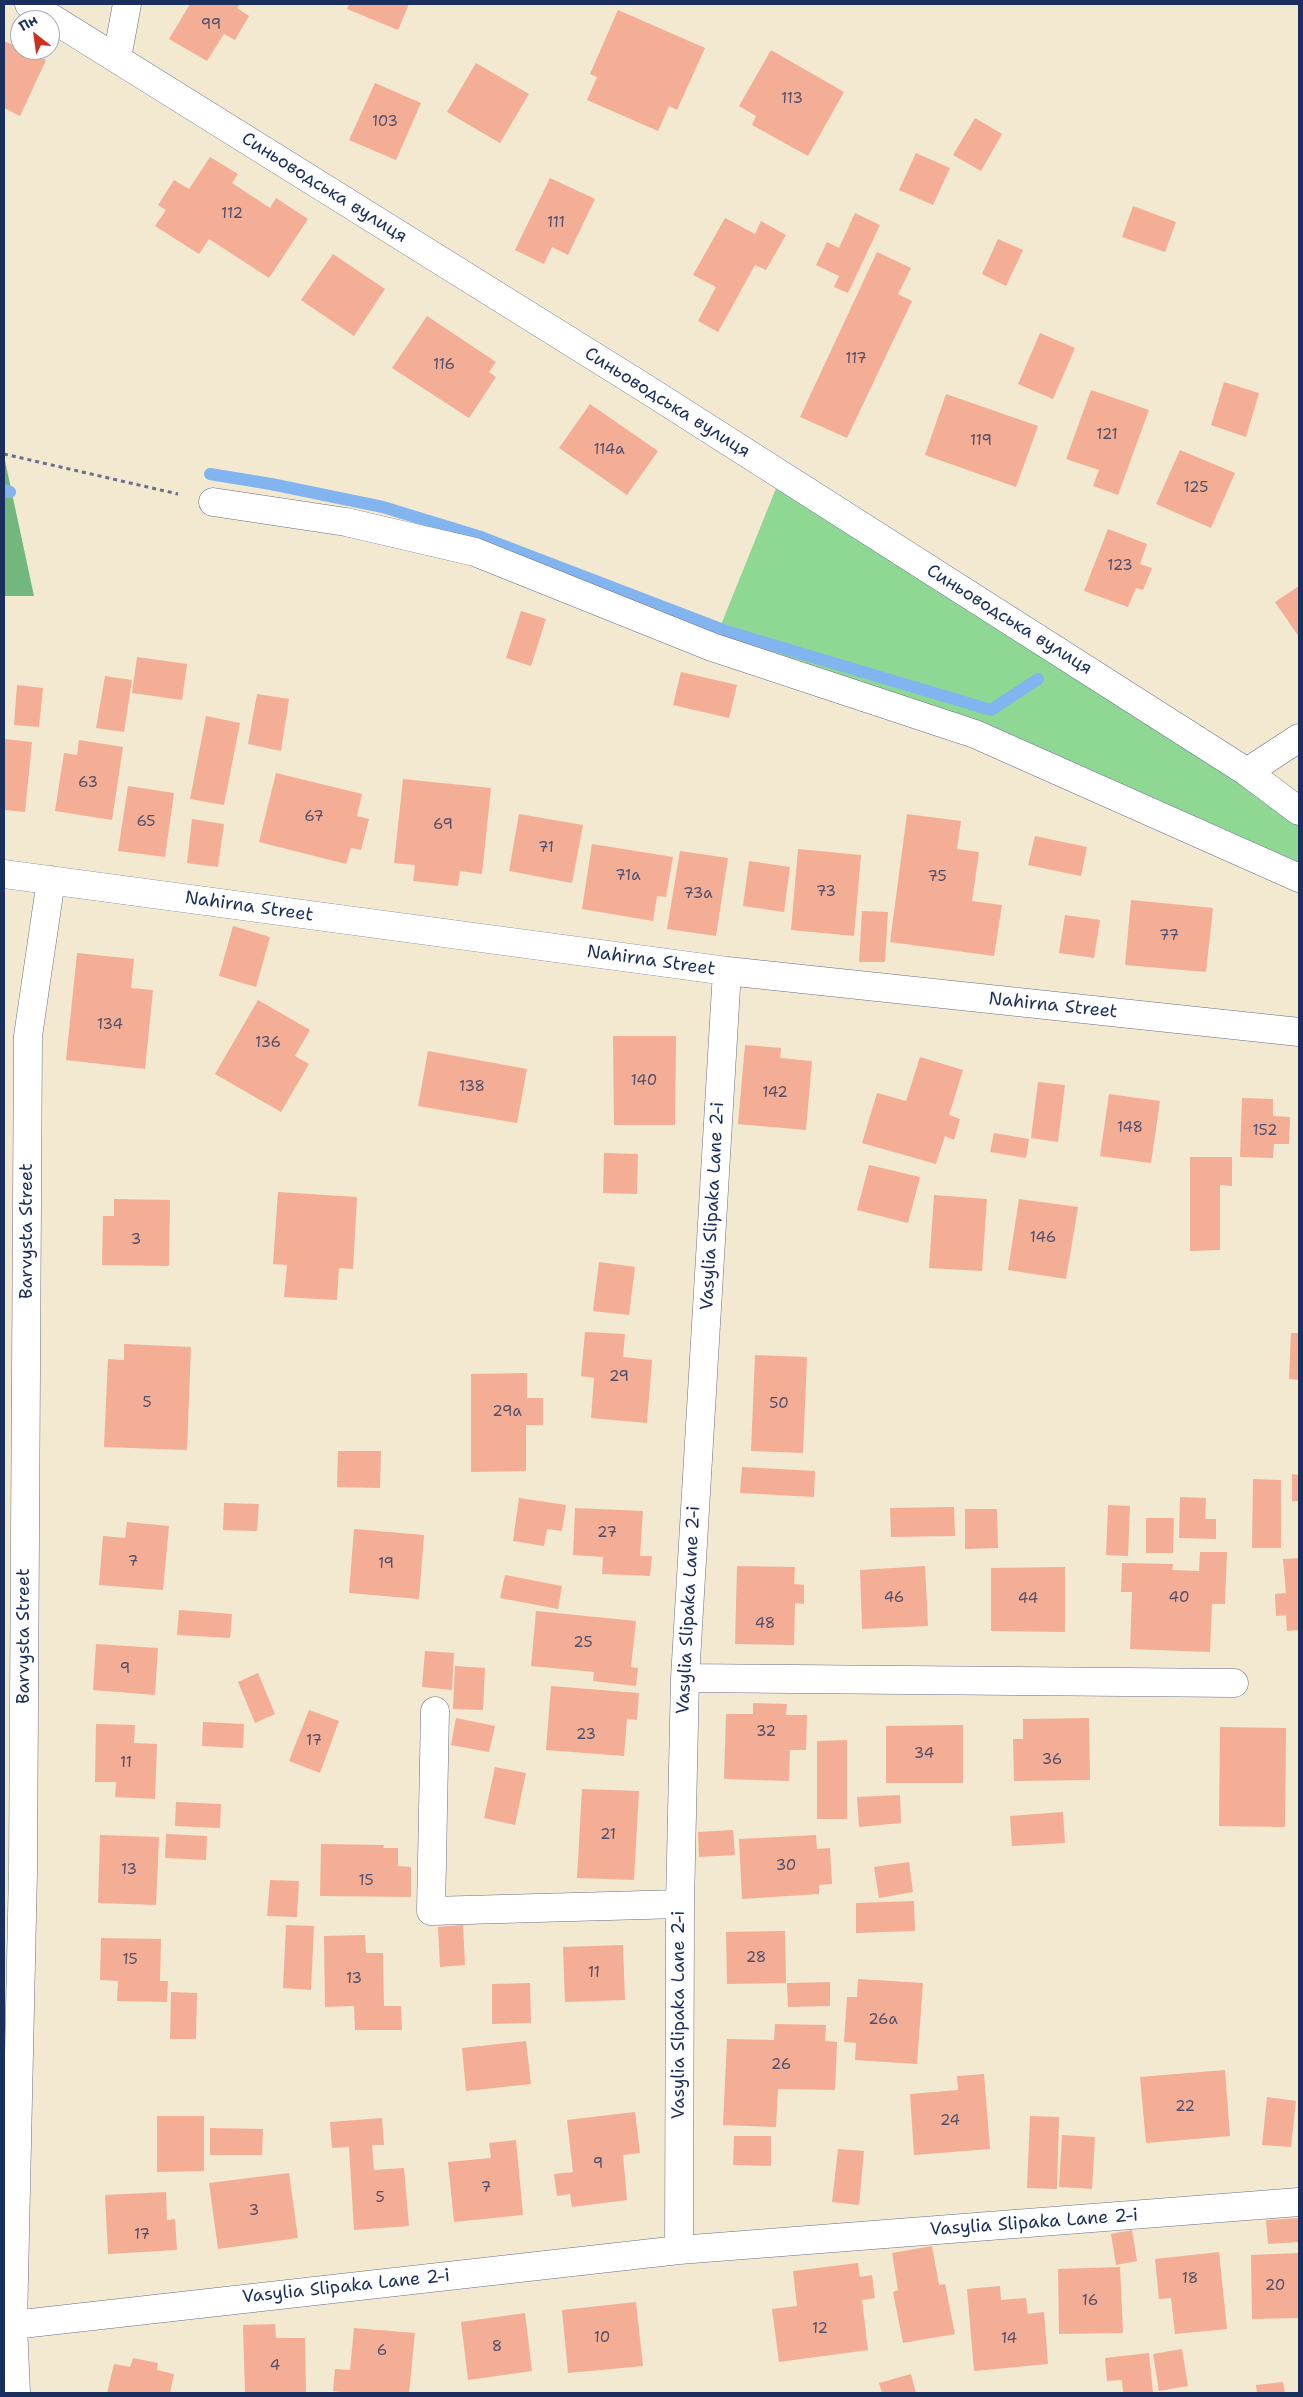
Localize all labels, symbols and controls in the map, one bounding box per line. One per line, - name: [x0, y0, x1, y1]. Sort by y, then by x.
- north arrow: [10, 10, 60, 60]
- text: Пн: [15, 10, 41, 35]
- house number: 99: [201, 16, 221, 34]
- house number: 113: [781, 90, 803, 108]
- house number: 103: [372, 113, 398, 131]
- street label: Синьоводська вулиця: [237, 128, 411, 248]
- house number: 112: [221, 205, 243, 223]
- house number: 111: [547, 214, 565, 232]
- street label: Синьоводська вулиця: [580, 343, 754, 463]
- house number: 117: [845, 350, 867, 368]
- house number: 116: [433, 356, 455, 374]
- house number: 121: [1096, 426, 1118, 444]
- house number: 119: [970, 432, 992, 450]
- house number: 114а: [593, 441, 625, 459]
- house number: 125: [1184, 479, 1208, 497]
- house number: 123: [1107, 557, 1133, 575]
- street label: Синьоводська вулиця: [922, 560, 1096, 680]
- house number: 63: [78, 774, 98, 792]
- house number: 67: [304, 808, 324, 826]
- house number: 65: [136, 813, 156, 831]
- house number: 69: [433, 816, 453, 834]
- house number: 71: [538, 839, 554, 857]
- house number: 71а: [615, 867, 641, 885]
- house number: 75: [927, 868, 947, 886]
- house number: 73: [816, 883, 836, 901]
- house number: 73а: [683, 885, 713, 903]
- street label: Nahirna Street: [183, 887, 315, 927]
- house number: 77: [1159, 927, 1179, 945]
- street label: Nahirna Street: [585, 941, 717, 981]
- street label: Nahirna Street: [987, 988, 1119, 1024]
- house number: 134: [97, 1016, 123, 1034]
- house number: 136: [255, 1034, 281, 1052]
- house number: 140: [631, 1072, 657, 1090]
- house number: 138: [459, 1078, 485, 1096]
- house number: 142: [762, 1084, 788, 1102]
- street label: Vasylia Slipaka Lane 2-i: [697, 1101, 729, 1311]
- house number: 148: [1117, 1119, 1143, 1137]
- house number: 152: [1253, 1122, 1277, 1140]
- street label: Barvysta Street: [16, 1163, 38, 1299]
- house number: 146: [1030, 1229, 1056, 1247]
- house number: 3: [131, 1231, 141, 1249]
- house number: 29: [609, 1368, 629, 1386]
- house number: 5: [142, 1394, 152, 1412]
- house number: 50: [769, 1395, 789, 1413]
- house number: 29а: [492, 1403, 522, 1421]
- street label: Vasylia Slipaka Lane 2-i: [673, 1505, 705, 1715]
- house number: 27: [597, 1524, 617, 1542]
- house number: 7: [128, 1553, 138, 1571]
- house number: 19: [378, 1555, 394, 1573]
- street label: Barvysta Street: [13, 1568, 35, 1704]
- house number: 46: [884, 1589, 904, 1607]
- house number: 40: [1169, 1589, 1189, 1607]
- house number: 44: [1018, 1590, 1038, 1608]
- house number: 48: [755, 1615, 775, 1633]
- house number: 25: [573, 1634, 593, 1652]
- house number: 9: [120, 1660, 130, 1678]
- house number: 32: [756, 1723, 776, 1741]
- house number: 23: [576, 1726, 596, 1744]
- house number: 17: [306, 1732, 322, 1750]
- house number: 34: [914, 1745, 934, 1763]
- house number: 36: [1042, 1751, 1062, 1769]
- house number: 11: [120, 1754, 132, 1772]
- house number: 21: [600, 1826, 616, 1844]
- house number: 30: [776, 1857, 796, 1875]
- house number: 13: [121, 1861, 137, 1879]
- house number: 15: [358, 1872, 374, 1890]
- street label: Vasylia Slipaka Lane 2-i: [668, 1911, 690, 2119]
- house number: 28: [746, 1949, 766, 1967]
- house number: 15: [122, 1951, 138, 1969]
- house number: 11: [588, 1964, 600, 1982]
- house number: 13: [346, 1970, 362, 1988]
- house number: 26а: [868, 2011, 898, 2029]
- house number: 26: [771, 2056, 791, 2074]
- house number: 22: [1175, 2098, 1195, 2116]
- house number: 24: [940, 2112, 960, 2130]
- house number: 9: [593, 2155, 603, 2173]
- house number: 7: [481, 2179, 491, 2197]
- house number: 5: [375, 2189, 385, 2207]
- house number: 3: [249, 2202, 259, 2220]
- street label: Vasylia Slipaka Lane 2-i: [929, 2205, 1139, 2241]
- house number: 17: [134, 2226, 150, 2244]
- street label: Vasylia Slipaka Lane 2-i: [241, 2265, 451, 2309]
- house number: 18: [1182, 2270, 1198, 2288]
- house number: 20: [1265, 2277, 1285, 2295]
- house number: 16: [1082, 2292, 1098, 2310]
- house number: 12: [812, 2320, 828, 2338]
- house number: 10: [594, 2329, 610, 2347]
- house number: 14: [1001, 2330, 1017, 2348]
- house number: 8: [492, 2338, 502, 2356]
- house number: 6: [377, 2342, 387, 2360]
- house number: 4: [270, 2357, 280, 2375]

